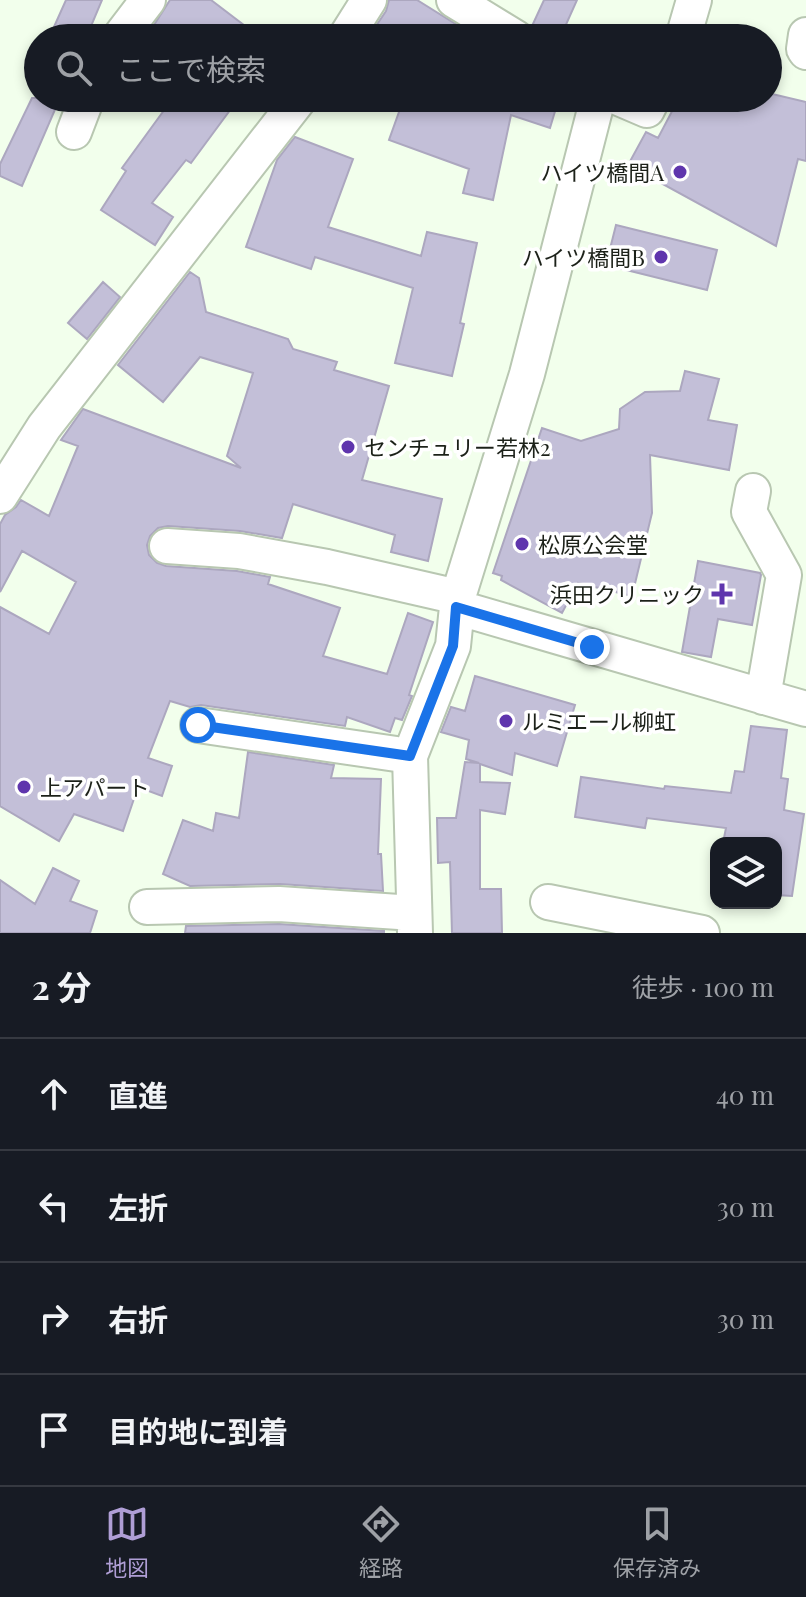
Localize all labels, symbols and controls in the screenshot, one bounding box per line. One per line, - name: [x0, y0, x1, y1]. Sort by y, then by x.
- search box: [24, 24, 782, 112]
- icon: search: [52, 46, 96, 90]
- text: ここで検索: [116, 49, 266, 89]
- place label: ハイツ橋間A: [541, 157, 664, 187]
- marker: ハイツ橋間A: [671, 163, 689, 181]
- place label: ハイツ橋間B: [522, 242, 645, 272]
- marker: ハイツ橋間B: [652, 248, 670, 266]
- place label: センチュリー若林2: [364, 432, 551, 462]
- marker: センチュリー若林2: [339, 438, 357, 456]
- place label: 松原公会堂: [538, 529, 648, 559]
- marker: 松原公会堂: [513, 535, 531, 553]
- place label: 浜田クリニック: [550, 579, 704, 609]
- marker: 浜田クリニック: [711, 583, 733, 605]
- route end: [574, 629, 610, 665]
- place label: ルミエール柳虹: [522, 706, 676, 736]
- route start: [180, 707, 216, 743]
- marker: ルミエール柳虹: [497, 712, 515, 730]
- place label: 上アパート: [40, 772, 150, 802]
- marker: 上アパート: [15, 778, 33, 796]
- map controls: [710, 837, 782, 909]
- button: layers: [710, 837, 782, 909]
- text: 2 分: [32, 963, 91, 1009]
- text: 徒歩 · 100 m: [632, 969, 774, 1004]
- icon: ahead: [32, 1072, 76, 1116]
- text: 直進: [108, 1075, 168, 1115]
- text: 40 m: [716, 1077, 774, 1112]
- icon: left: [32, 1184, 76, 1228]
- text: 左折: [108, 1187, 168, 1227]
- text: 30 m: [717, 1189, 774, 1224]
- icon: right: [32, 1296, 76, 1340]
- text: 右折: [108, 1299, 168, 1339]
- text: 30 m: [717, 1301, 774, 1336]
- icon: arrive: [32, 1408, 76, 1452]
- text: 目的地に到着: [108, 1411, 288, 1451]
- tab: 地図: [105, 1502, 149, 1582]
- tab: 経路: [359, 1502, 403, 1582]
- tab: 保存済み: [613, 1502, 701, 1582]

